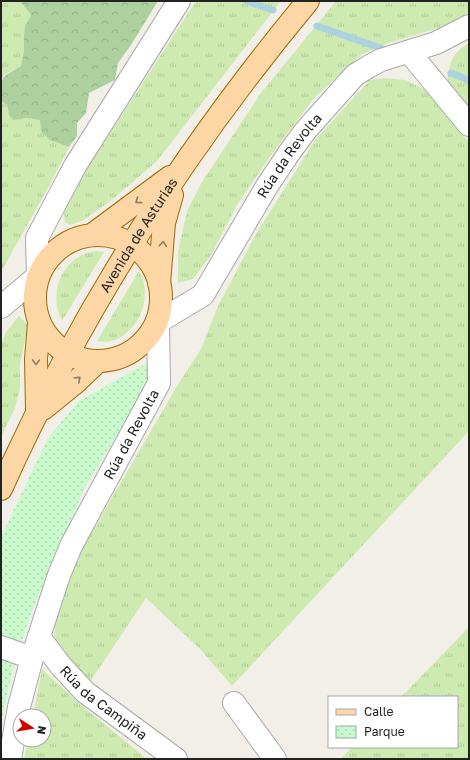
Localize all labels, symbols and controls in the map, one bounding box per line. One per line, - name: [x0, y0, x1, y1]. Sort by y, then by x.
- street label: Rúa da Revolta: [253, 109, 325, 201]
- street label: Avenida de Asturias: [96, 174, 181, 295]
- one-way arrow: [135, 196, 142, 203]
- one-way arrow: [158, 241, 167, 247]
- one-way arrow: [32, 359, 41, 365]
- one-way arrow: [73, 377, 81, 384]
- street label: Rúa da Revolta: [100, 386, 162, 482]
- street label: Rúa da Campiña: [57, 662, 151, 743]
- legend: [328, 696, 458, 748]
- text: Calle: [364, 704, 394, 719]
- north arrow: [12, 708, 52, 748]
- text: Parque: [364, 724, 405, 739]
- text: N: [35, 725, 49, 736]

